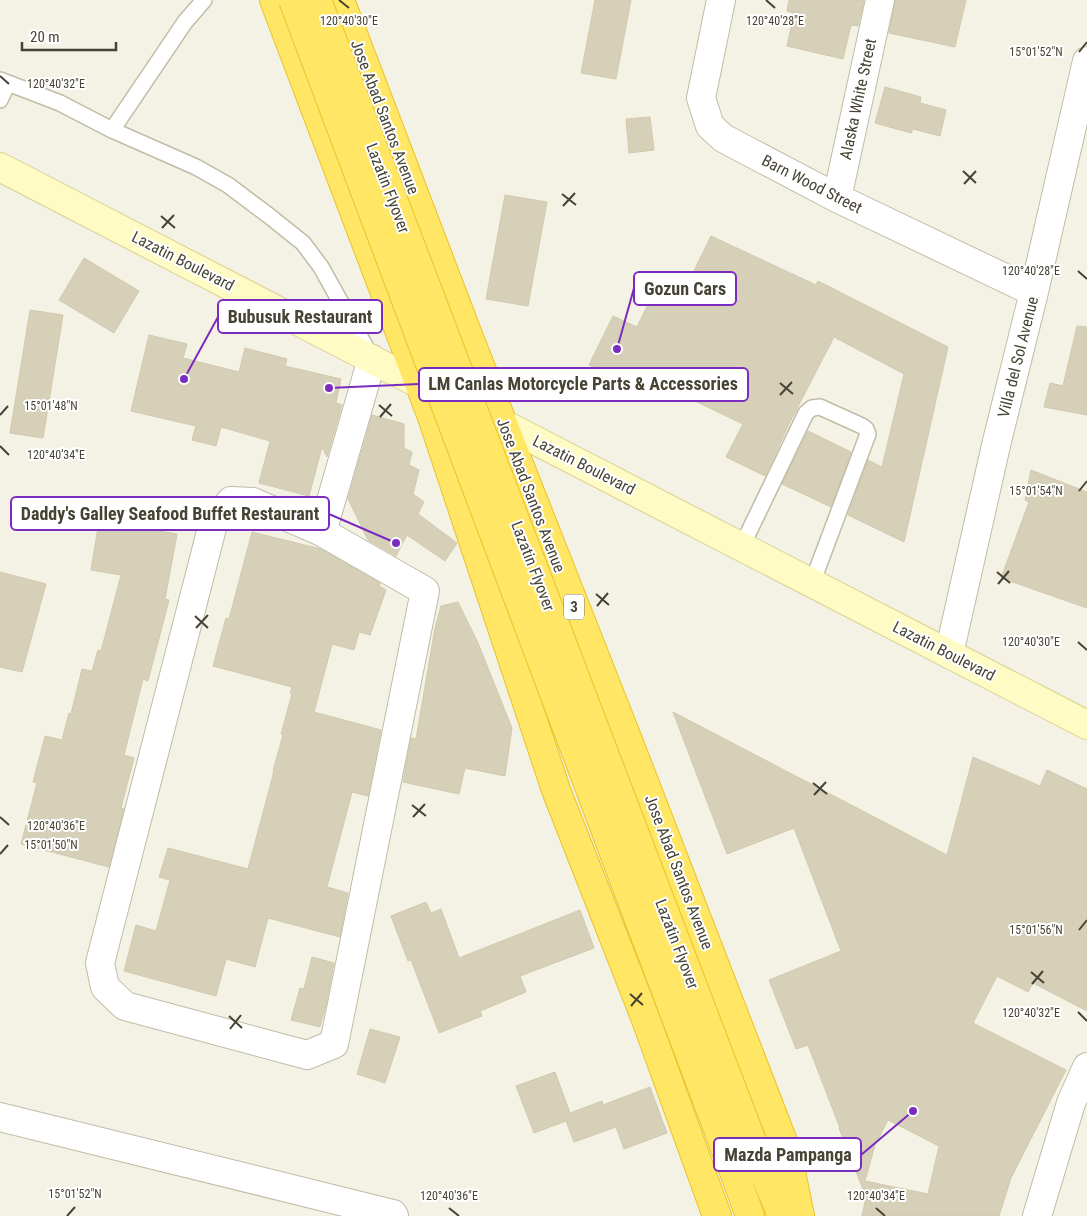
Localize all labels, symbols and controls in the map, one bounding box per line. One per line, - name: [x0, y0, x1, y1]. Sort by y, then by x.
- text: 120°40'30"E: [320, 14, 378, 28]
- text: 120°40'28"E: [746, 14, 804, 28]
- scale bar: [22, 20, 116, 52]
- text: 20 m: [30, 28, 60, 46]
- street label: Alaska White Street: [836, 36, 880, 161]
- street label: Jose Abad Santos Avenue: [347, 37, 423, 197]
- text: 15°01'52"N: [1009, 45, 1063, 59]
- text: 120°40'32"E: [27, 77, 85, 91]
- street label: Lazatin Flyover: [362, 140, 414, 236]
- street label: Barn Wood Street: [759, 151, 865, 218]
- street label: Lazatin Boulevard: [129, 227, 237, 295]
- text: 120°40'28"E: [1002, 264, 1060, 278]
- callout: Gozun Cars: [634, 272, 736, 305]
- text: Gozun Cars: [644, 278, 726, 299]
- street label: Villa del Sol Avenue: [994, 295, 1042, 419]
- callout: Bubusuk Restaurant: [218, 300, 382, 333]
- text: Bubusuk Restaurant: [228, 306, 373, 327]
- callout: LM Canlas Motorcycle Parts & Accessories: [419, 368, 748, 401]
- text: LM Canlas Motorcycle Parts & Accessories: [428, 373, 738, 394]
- text: 15°01'48"N: [24, 399, 78, 413]
- street label: Jose Abad Santos Avenue: [493, 415, 569, 575]
- street label: Lazatin Boulevard: [530, 431, 638, 499]
- text: 120°40'34"E: [27, 448, 85, 462]
- text: 15°01'54"N: [1009, 484, 1063, 498]
- callout: Daddy's Galley Seafood Buffet Restaurant: [11, 497, 329, 530]
- text: Daddy's Galley Seafood Buffet Restaurant: [21, 503, 320, 524]
- street label: Lazatin Flyover: [507, 518, 559, 614]
- road number: 3: [564, 594, 584, 620]
- street label: Lazatin Boulevard: [890, 617, 998, 685]
- text: 120°40'30"E: [1002, 635, 1060, 649]
- street label: Jose Abad Santos Avenue: [641, 792, 717, 952]
- text: 120°40'36"E: [27, 819, 85, 833]
- text: 15°01'50"N: [24, 838, 78, 852]
- street label: Lazatin Flyover: [651, 896, 703, 992]
- text: 15°01'56"N: [1009, 923, 1063, 937]
- text: 120°40'32"E: [1002, 1006, 1060, 1020]
- callout: Mazda Pampanga: [714, 1138, 861, 1171]
- text: Mazda Pampanga: [724, 1144, 852, 1165]
- text: 15°01'52"N: [48, 1187, 102, 1201]
- text: 120°40'36"E: [420, 1189, 478, 1203]
- text: 120°40'34"E: [847, 1189, 905, 1203]

